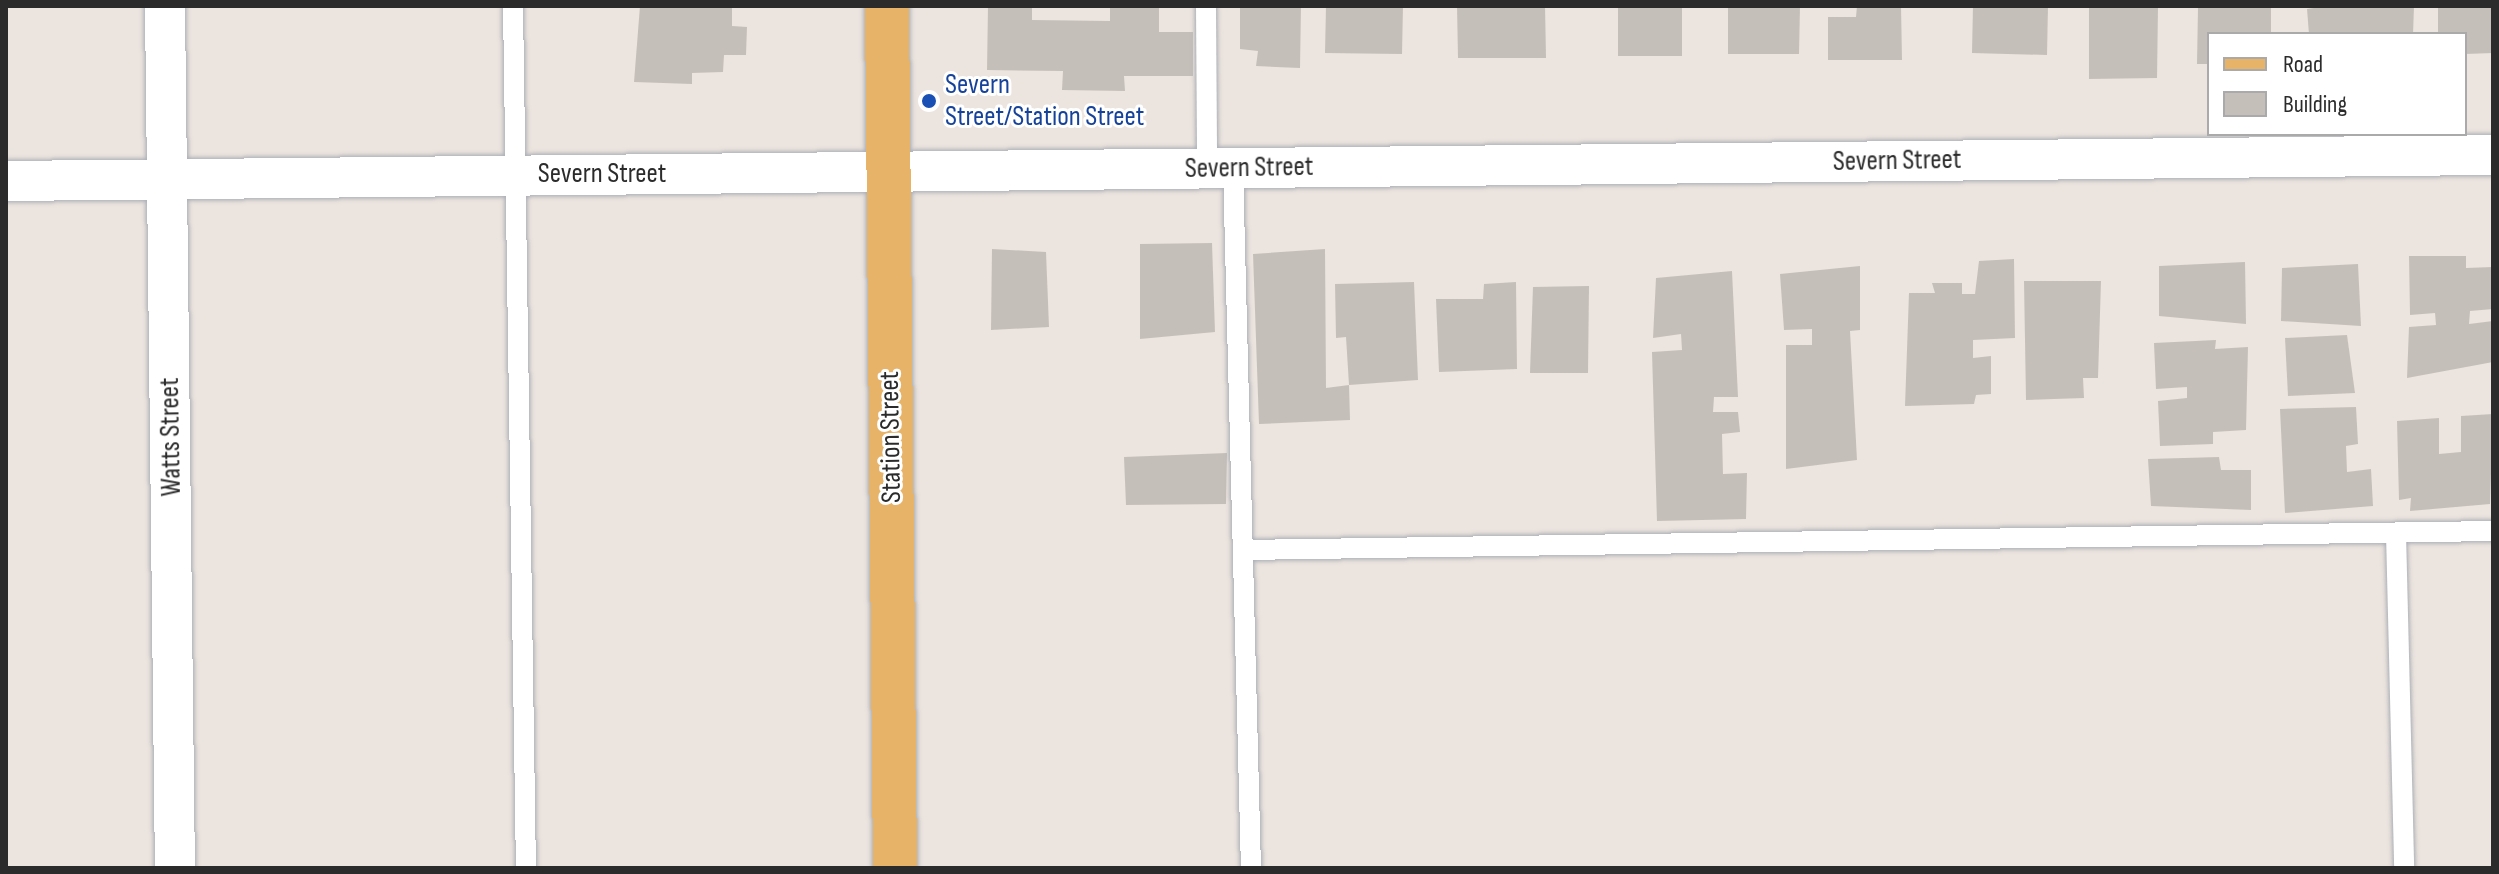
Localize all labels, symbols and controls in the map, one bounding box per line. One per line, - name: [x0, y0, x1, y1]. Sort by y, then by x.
- legend: [2207, 32, 2467, 136]
- text: Road: [2283, 50, 2323, 79]
- place label: Severn Street/Station Street: [945, 68, 1144, 134]
- text: Building: [2283, 90, 2347, 119]
- marker: Severn Street/Station Street: [920, 92, 938, 110]
- street label: Severn Street: [1832, 143, 1962, 179]
- street label: Severn Street: [1184, 150, 1314, 186]
- street label: Severn Street: [538, 157, 666, 191]
- street label: Station Street: [873, 371, 909, 503]
- street label: Watts Street: [153, 377, 189, 497]

